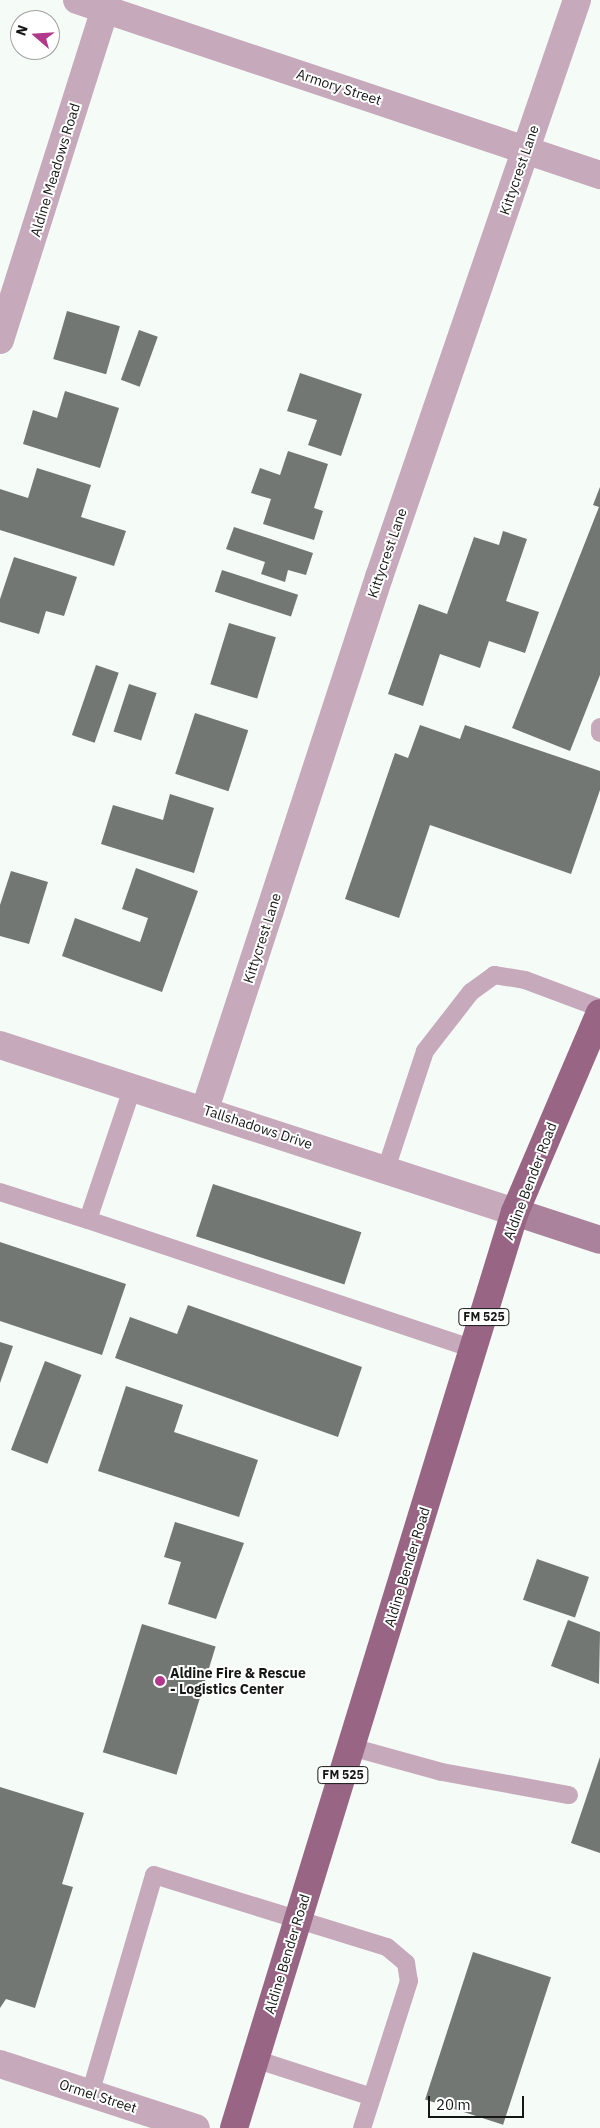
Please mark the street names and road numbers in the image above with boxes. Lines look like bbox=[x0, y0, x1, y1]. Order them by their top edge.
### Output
street label: Armory Street bbox=[294, 65, 384, 109]
street label: Aldine Meadows Road bbox=[27, 101, 83, 239]
street label: Kittycrest Lane bbox=[496, 123, 542, 217]
street label: Kittycrest Lane bbox=[364, 506, 410, 600]
street label: Kittycrest Lane bbox=[240, 891, 284, 985]
street label: Tallshadows Drive bbox=[201, 1101, 315, 1153]
street label: Aldine Bender Road bbox=[500, 1120, 560, 1242]
road number: FM 525 bbox=[458, 1308, 510, 1326]
street label: Aldine Bender Road bbox=[381, 1505, 433, 1629]
road number: FM 525 bbox=[317, 1766, 369, 1784]
street label: Aldine Bender Road bbox=[261, 1892, 313, 2016]
street label: Ormel Street bbox=[57, 2076, 139, 2116]

